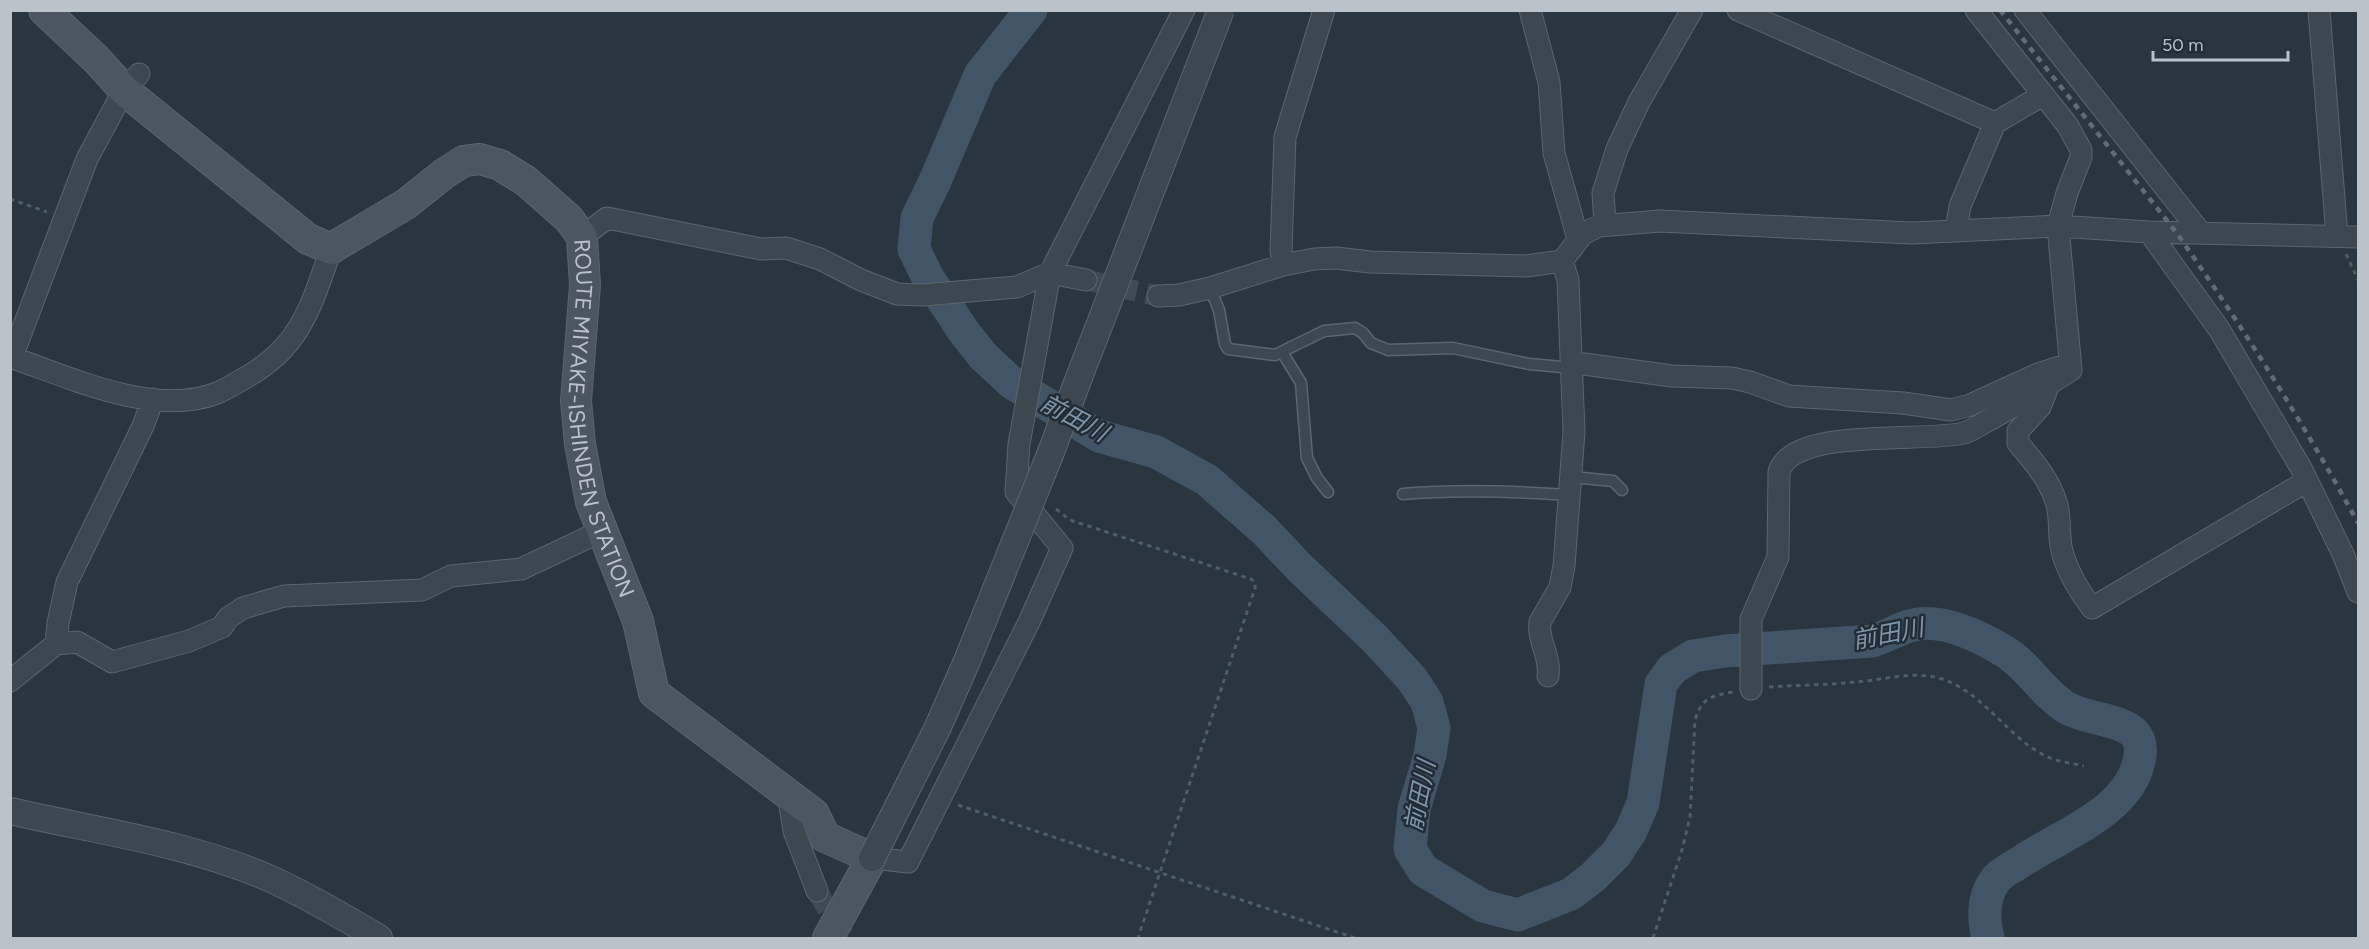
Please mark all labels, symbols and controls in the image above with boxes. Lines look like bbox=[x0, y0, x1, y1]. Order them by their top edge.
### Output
scale bar bbox=[2153, 24, 2288, 62]
text: 50 m bbox=[2162, 34, 2204, 56]
street label: ROUTE MIYAKE-ISHINDEN STATION bbox=[562, 238, 640, 601]
water label: 前田川 bbox=[1036, 388, 1115, 449]
water label: 前田川 bbox=[1850, 612, 1929, 655]
water label: 前田川 bbox=[1398, 755, 1441, 834]

